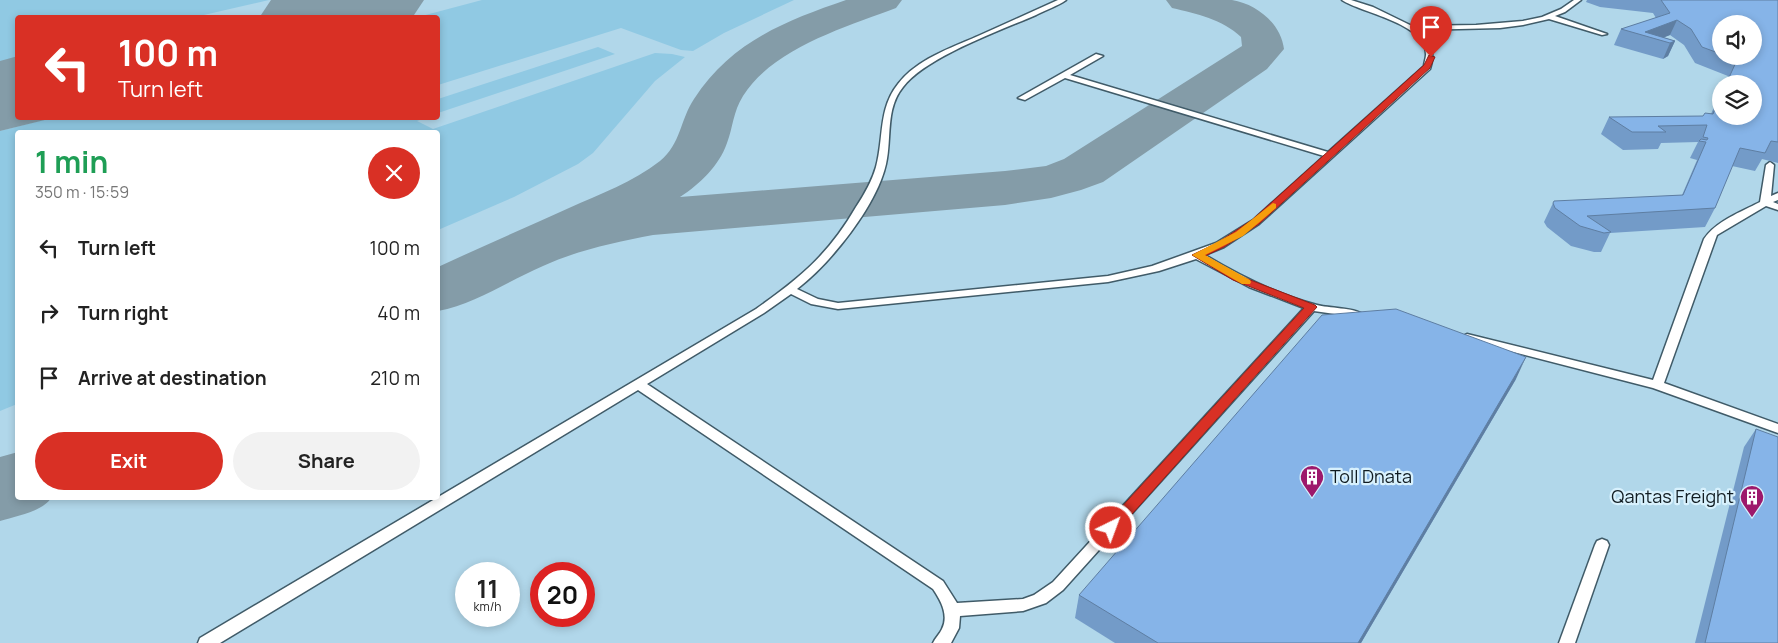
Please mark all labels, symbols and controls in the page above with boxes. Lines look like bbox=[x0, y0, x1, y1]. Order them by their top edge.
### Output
pin bbox=[1410, 6, 1452, 57]
icon: arrive bbox=[1417, 13, 1445, 41]
map controls bbox=[1712, 15, 1762, 125]
button: sound bbox=[1712, 15, 1762, 65]
text: 100 m bbox=[118, 29, 218, 77]
icon: left bbox=[35, 35, 100, 100]
text: Turn left bbox=[118, 74, 203, 104]
button: layers bbox=[1712, 75, 1762, 125]
text: 1 min bbox=[35, 141, 108, 182]
button: close bbox=[368, 147, 420, 199]
text: 350 m · 15:59 bbox=[35, 181, 129, 203]
icon: left bbox=[35, 234, 63, 262]
text: Turn left bbox=[78, 235, 156, 261]
text: 100 m bbox=[369, 235, 420, 261]
icon: right bbox=[35, 299, 63, 327]
text: Turn right bbox=[78, 300, 168, 326]
text: 40 m bbox=[377, 300, 420, 326]
icon: arrive bbox=[35, 364, 63, 392]
text: Arrive at destination bbox=[78, 365, 267, 391]
text: 210 m bbox=[370, 365, 420, 391]
button: Exit bbox=[35, 432, 223, 490]
button: Share bbox=[233, 432, 420, 490]
building icon: Toll Dnata bbox=[1299, 464, 1325, 498]
place label: Toll Dnata bbox=[1330, 464, 1412, 488]
place label: Qantas Freight bbox=[1611, 484, 1734, 508]
building icon: Qantas Freight bbox=[1739, 484, 1765, 518]
position arrow bbox=[1084, 501, 1136, 553]
speed limit sign: 20 bbox=[530, 562, 595, 627]
text: 11 bbox=[477, 571, 498, 606]
text: km/h bbox=[474, 598, 501, 615]

